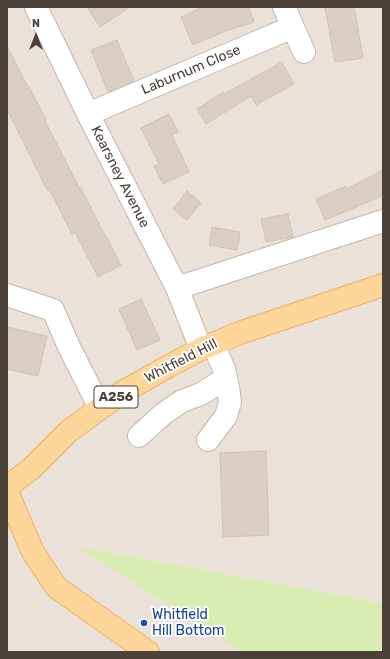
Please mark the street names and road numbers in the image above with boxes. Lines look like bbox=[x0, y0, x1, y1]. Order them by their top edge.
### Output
street label: Laburnum Close bbox=[139, 42, 243, 98]
street label: Kearsney Avenue bbox=[87, 123, 153, 231]
street label: Whitfield Hill bbox=[142, 335, 220, 387]
road number: A256 bbox=[94, 386, 138, 408]

